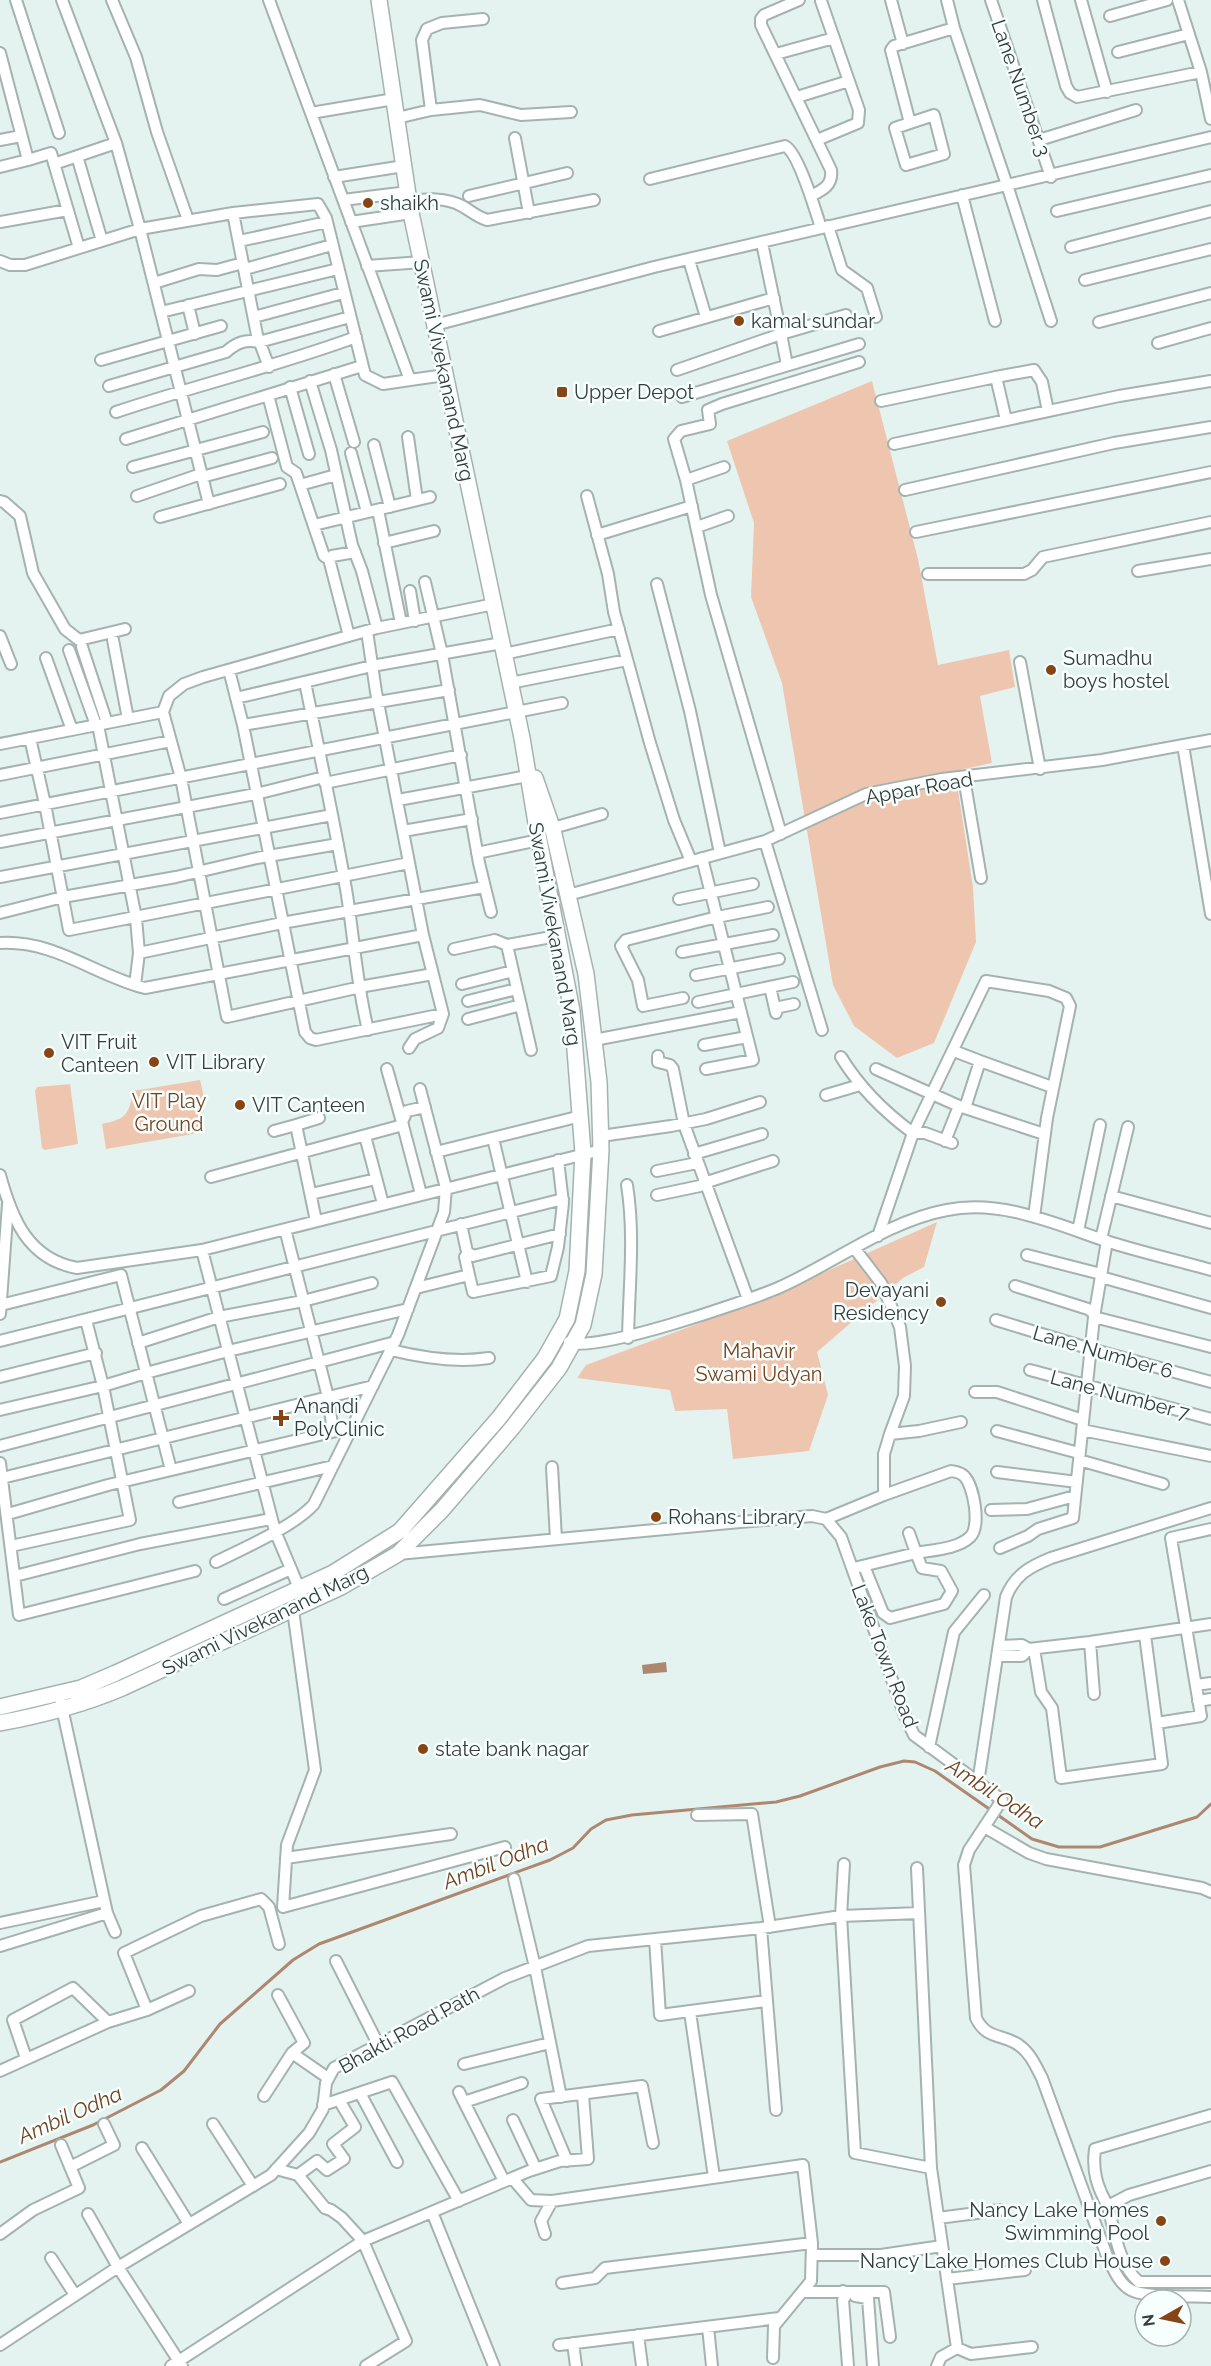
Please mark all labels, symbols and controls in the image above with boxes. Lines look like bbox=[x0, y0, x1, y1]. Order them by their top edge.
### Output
street label: Lane Number 3 bbox=[986, 16, 1056, 160]
place label: shaikh bbox=[380, 191, 439, 215]
marker: shaikh bbox=[361, 196, 375, 210]
street label: Swami Vivekanand Marg bbox=[409, 257, 479, 483]
place label: kamal sundar bbox=[751, 309, 875, 333]
marker: kamal sundar bbox=[732, 314, 746, 328]
place label: Upper Depot bbox=[574, 380, 694, 404]
marker: Upper Depot bbox=[555, 385, 569, 399]
place label: Sumadhu boys hostel bbox=[1063, 646, 1170, 693]
marker: Sumadhu boys hostel bbox=[1044, 663, 1058, 677]
street label: Appar Road bbox=[863, 767, 975, 809]
street label: Swami Vivekanand Marg bbox=[524, 820, 586, 1048]
place label: VIT Fruit Canteen bbox=[61, 1030, 139, 1077]
marker: VIT Fruit Canteen bbox=[42, 1046, 56, 1060]
place label: VIT Library bbox=[166, 1050, 266, 1074]
marker: VIT Library bbox=[147, 1055, 161, 1069]
park label: VIT Play Ground bbox=[132, 1089, 206, 1136]
place label: VIT Canteen bbox=[252, 1093, 365, 1117]
marker: VIT Canteen bbox=[233, 1098, 247, 1112]
place label: Devayani Residency bbox=[833, 1278, 929, 1325]
marker: Devayani Residency bbox=[934, 1295, 948, 1309]
street label: Lane Number 6 bbox=[1030, 1321, 1176, 1383]
park label: Mahavir Swami Udyan bbox=[695, 1339, 823, 1386]
street label: Lane Number 7 bbox=[1048, 1365, 1193, 1425]
place label: Anandi PolyClinic bbox=[294, 1394, 385, 1441]
marker: Anandi PolyClinic bbox=[272, 1409, 290, 1427]
place label: Rohans Library bbox=[668, 1505, 806, 1529]
marker: Rohans Library bbox=[649, 1510, 663, 1524]
street label: Swami Vivekanand Marg bbox=[158, 1560, 372, 1680]
street label: Lake Town Road bbox=[847, 1581, 923, 1731]
place label: state bank nagar bbox=[435, 1737, 589, 1761]
marker: state bank nagar bbox=[416, 1742, 430, 1756]
water label: Ambil Odha bbox=[941, 1752, 1049, 1834]
water label: Ambil Odha bbox=[438, 1831, 552, 1894]
street label: Bhakti Road Path bbox=[334, 1981, 484, 2079]
water label: Ambil Odha bbox=[13, 2080, 126, 2149]
place label: Nancy Lake Homes Swimming Pool bbox=[969, 2198, 1150, 2245]
marker: Nancy Lake Homes Swimming Pool bbox=[1154, 2214, 1168, 2228]
place label: Nancy Lake Homes Club House bbox=[860, 2249, 1153, 2273]
marker: Nancy Lake Homes Club House bbox=[1158, 2254, 1172, 2268]
north arrow bbox=[1133, 2288, 1193, 2348]
text: N bbox=[1138, 2313, 1159, 2328]

